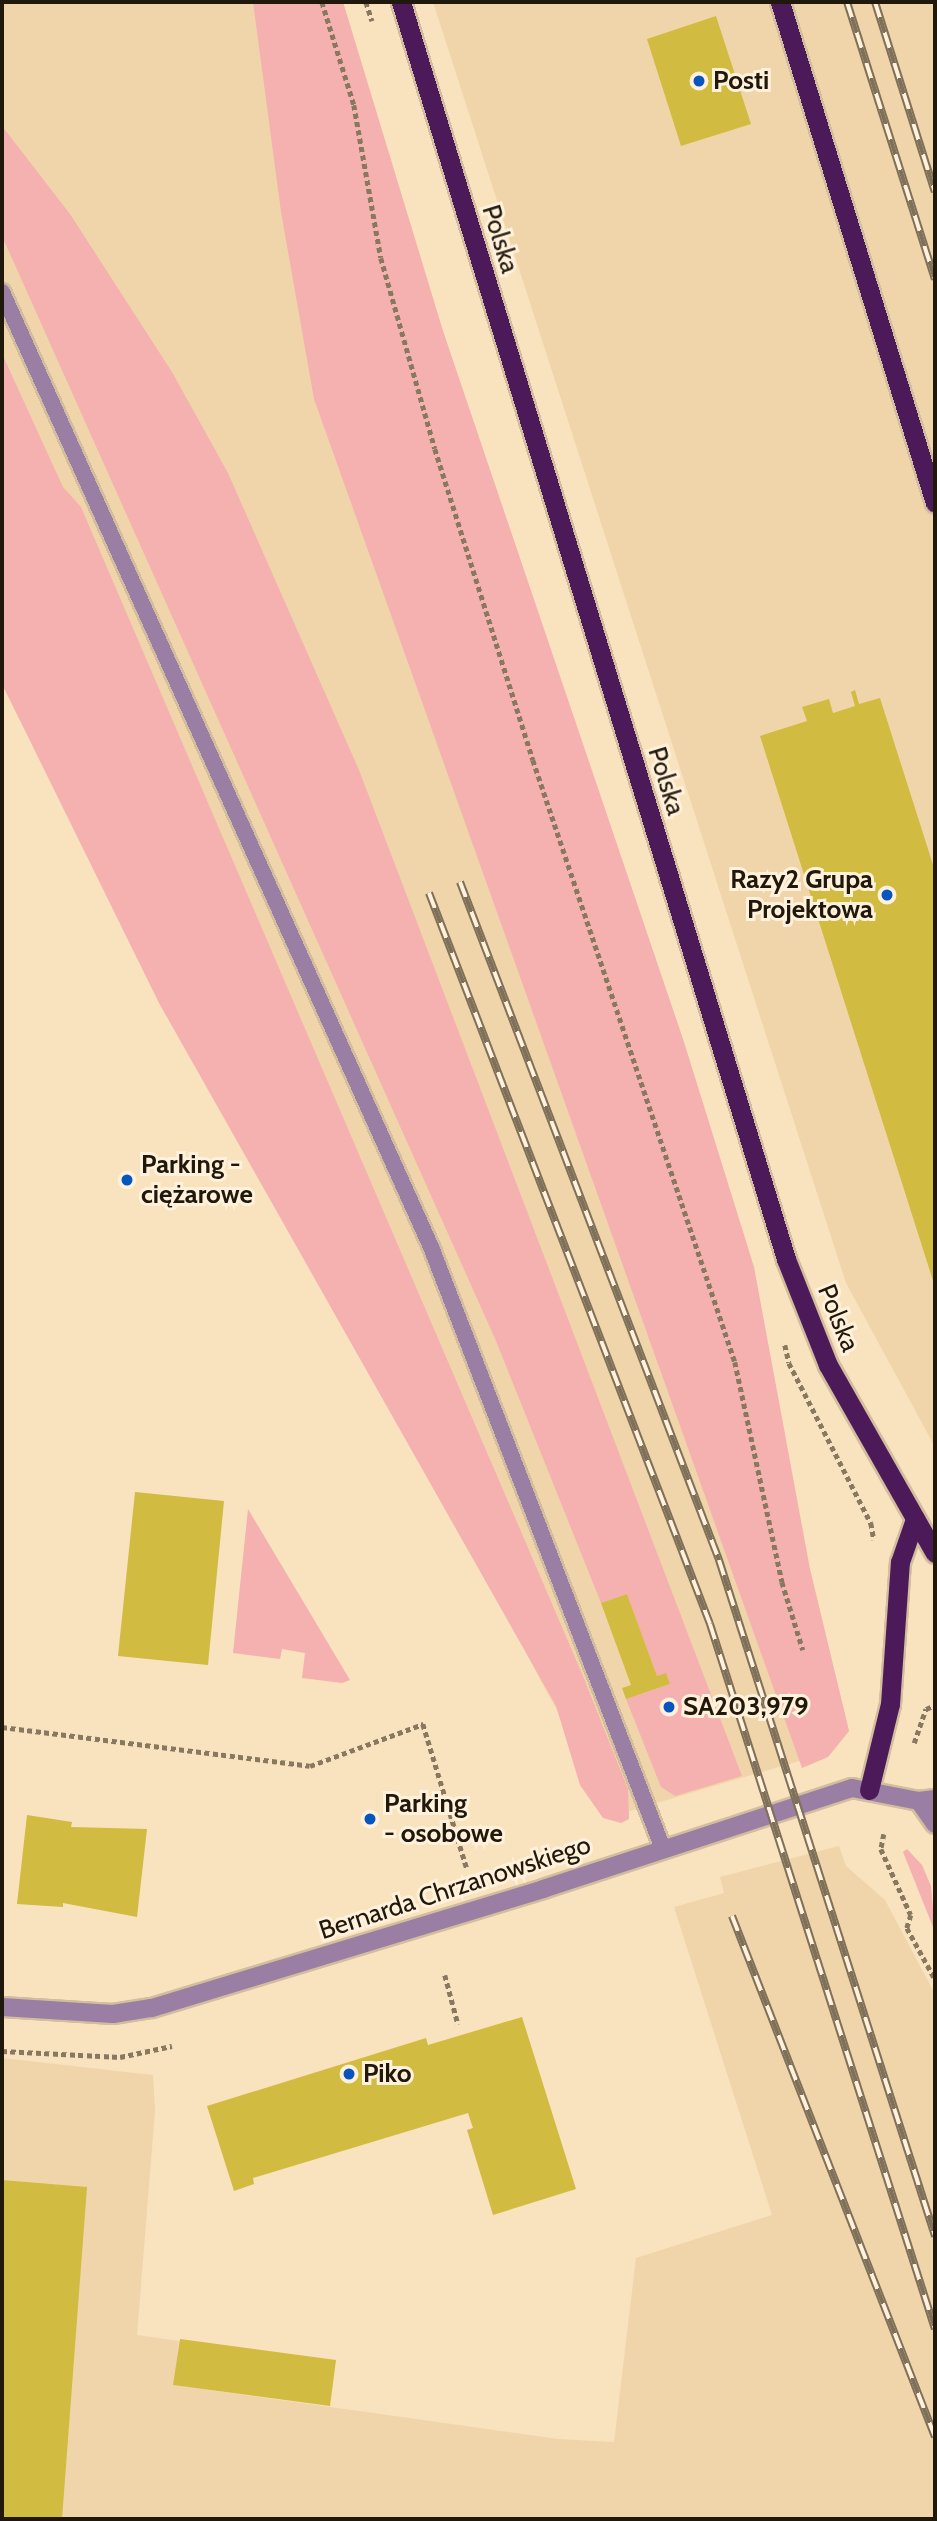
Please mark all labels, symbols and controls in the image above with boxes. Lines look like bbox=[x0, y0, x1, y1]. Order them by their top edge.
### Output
place label: Posti bbox=[713, 65, 769, 97]
marker: Posti bbox=[691, 73, 707, 89]
street label: Polska bbox=[475, 201, 525, 277]
street label: Polska bbox=[641, 743, 691, 819]
place label: Razy2 Grupa Projektowa bbox=[730, 864, 873, 926]
marker: Razy2 Grupa Projektowa bbox=[879, 887, 895, 903]
place label: Parking - ciężarowe bbox=[141, 1149, 253, 1210]
marker: Parking - ciężarowe bbox=[119, 1172, 135, 1188]
street label: Polska bbox=[810, 1280, 866, 1356]
place label: SA203,979 bbox=[683, 1691, 809, 1723]
marker: SA203,979 bbox=[661, 1699, 677, 1715]
place label: Parking - osobowe bbox=[384, 1788, 503, 1850]
marker: Parking - osobowe bbox=[362, 1811, 378, 1827]
street label: Bernarda Chrzanowskiego bbox=[315, 1829, 595, 1947]
place label: Piko bbox=[363, 2058, 411, 2090]
marker: Piko bbox=[341, 2066, 357, 2082]

